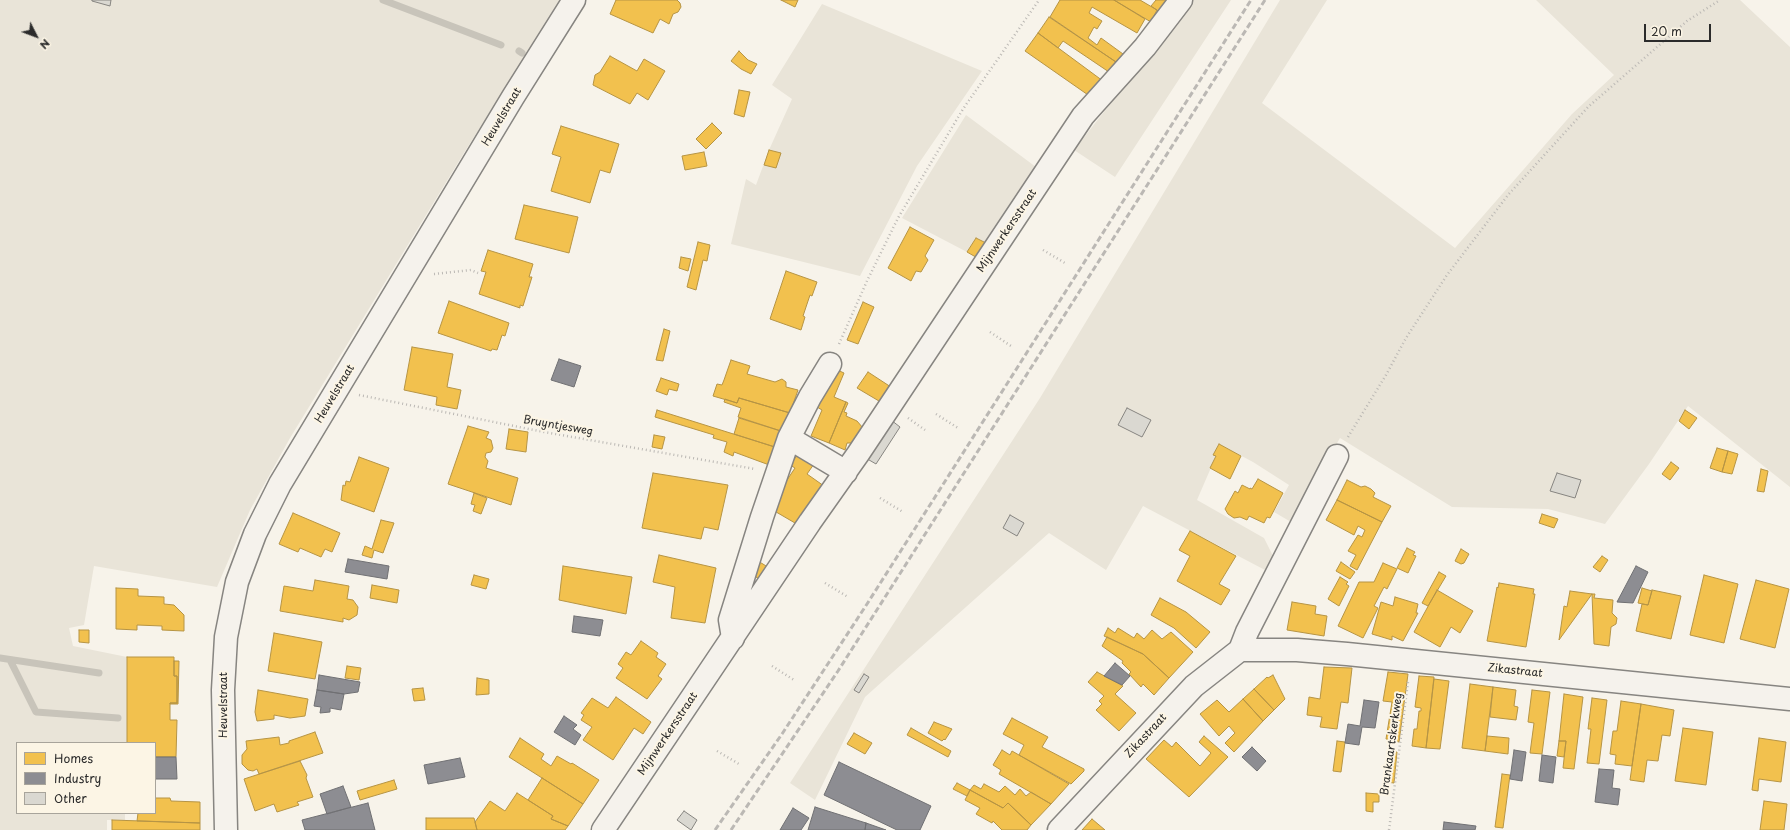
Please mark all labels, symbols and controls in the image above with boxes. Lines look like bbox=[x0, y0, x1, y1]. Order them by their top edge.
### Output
north arrow bbox=[16, 16, 56, 56]
scale bar bbox=[1646, 16, 1713, 42]
text: 20 m bbox=[1651, 22, 1682, 40]
text: N bbox=[36, 35, 55, 53]
street label: Heuvelstraat bbox=[479, 85, 525, 149]
street label: Mijnwerkersstraat bbox=[974, 187, 1040, 275]
street label: Heuvelstraat bbox=[312, 362, 358, 426]
street label: Bruyntjesweg bbox=[522, 413, 594, 439]
street label: Zikastraat bbox=[1487, 662, 1543, 680]
street label: Heuvelstraat bbox=[217, 672, 231, 738]
street label: Mijnwerkersstraat bbox=[635, 690, 701, 778]
street label: Brankaartskerkweg bbox=[1378, 692, 1406, 796]
street label: Zikastraat bbox=[1122, 711, 1170, 761]
legend bbox=[16, 742, 156, 814]
text: Homes bbox=[54, 749, 93, 767]
text: Industry bbox=[54, 769, 101, 787]
text: Other bbox=[54, 789, 87, 807]

